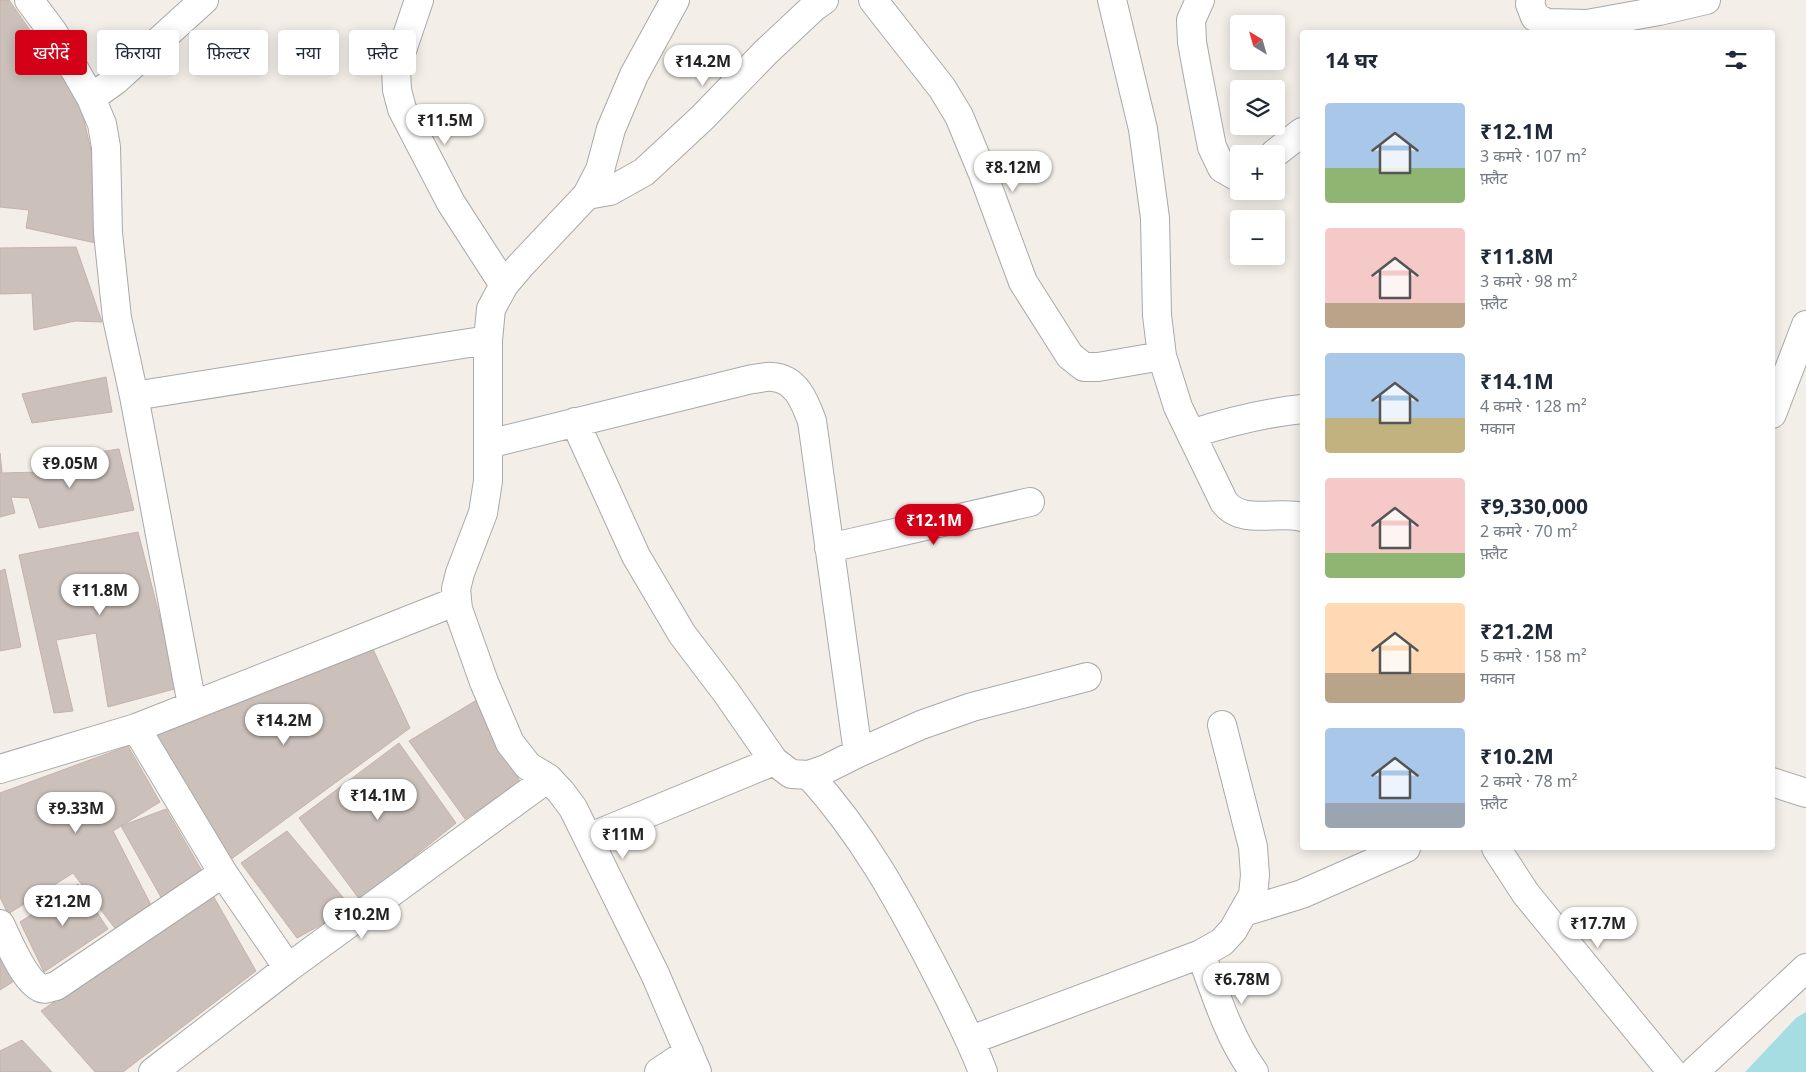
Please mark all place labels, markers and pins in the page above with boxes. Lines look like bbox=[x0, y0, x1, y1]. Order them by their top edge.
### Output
pin: ₹14.2M bbox=[662, 44, 744, 87]
pin: ₹11.5M bbox=[404, 104, 486, 146]
pin: ₹8.12M bbox=[972, 150, 1054, 193]
pin: ₹9.05M bbox=[29, 446, 111, 489]
pin: ₹12.1M bbox=[893, 504, 975, 546]
pin: ₹11.8M bbox=[59, 574, 141, 616]
pin: ₹14.2M bbox=[243, 704, 325, 746]
pin: ₹14.1M bbox=[337, 778, 419, 821]
pin: ₹9.33M bbox=[35, 792, 117, 834]
pin: ₹11M bbox=[593, 818, 653, 860]
pin: ₹21.2M bbox=[22, 884, 104, 927]
pin: ₹10.2M bbox=[321, 898, 403, 940]
pin: ₹17.7M bbox=[1557, 906, 1639, 949]
pin: ₹6.78M bbox=[1201, 962, 1283, 1005]

